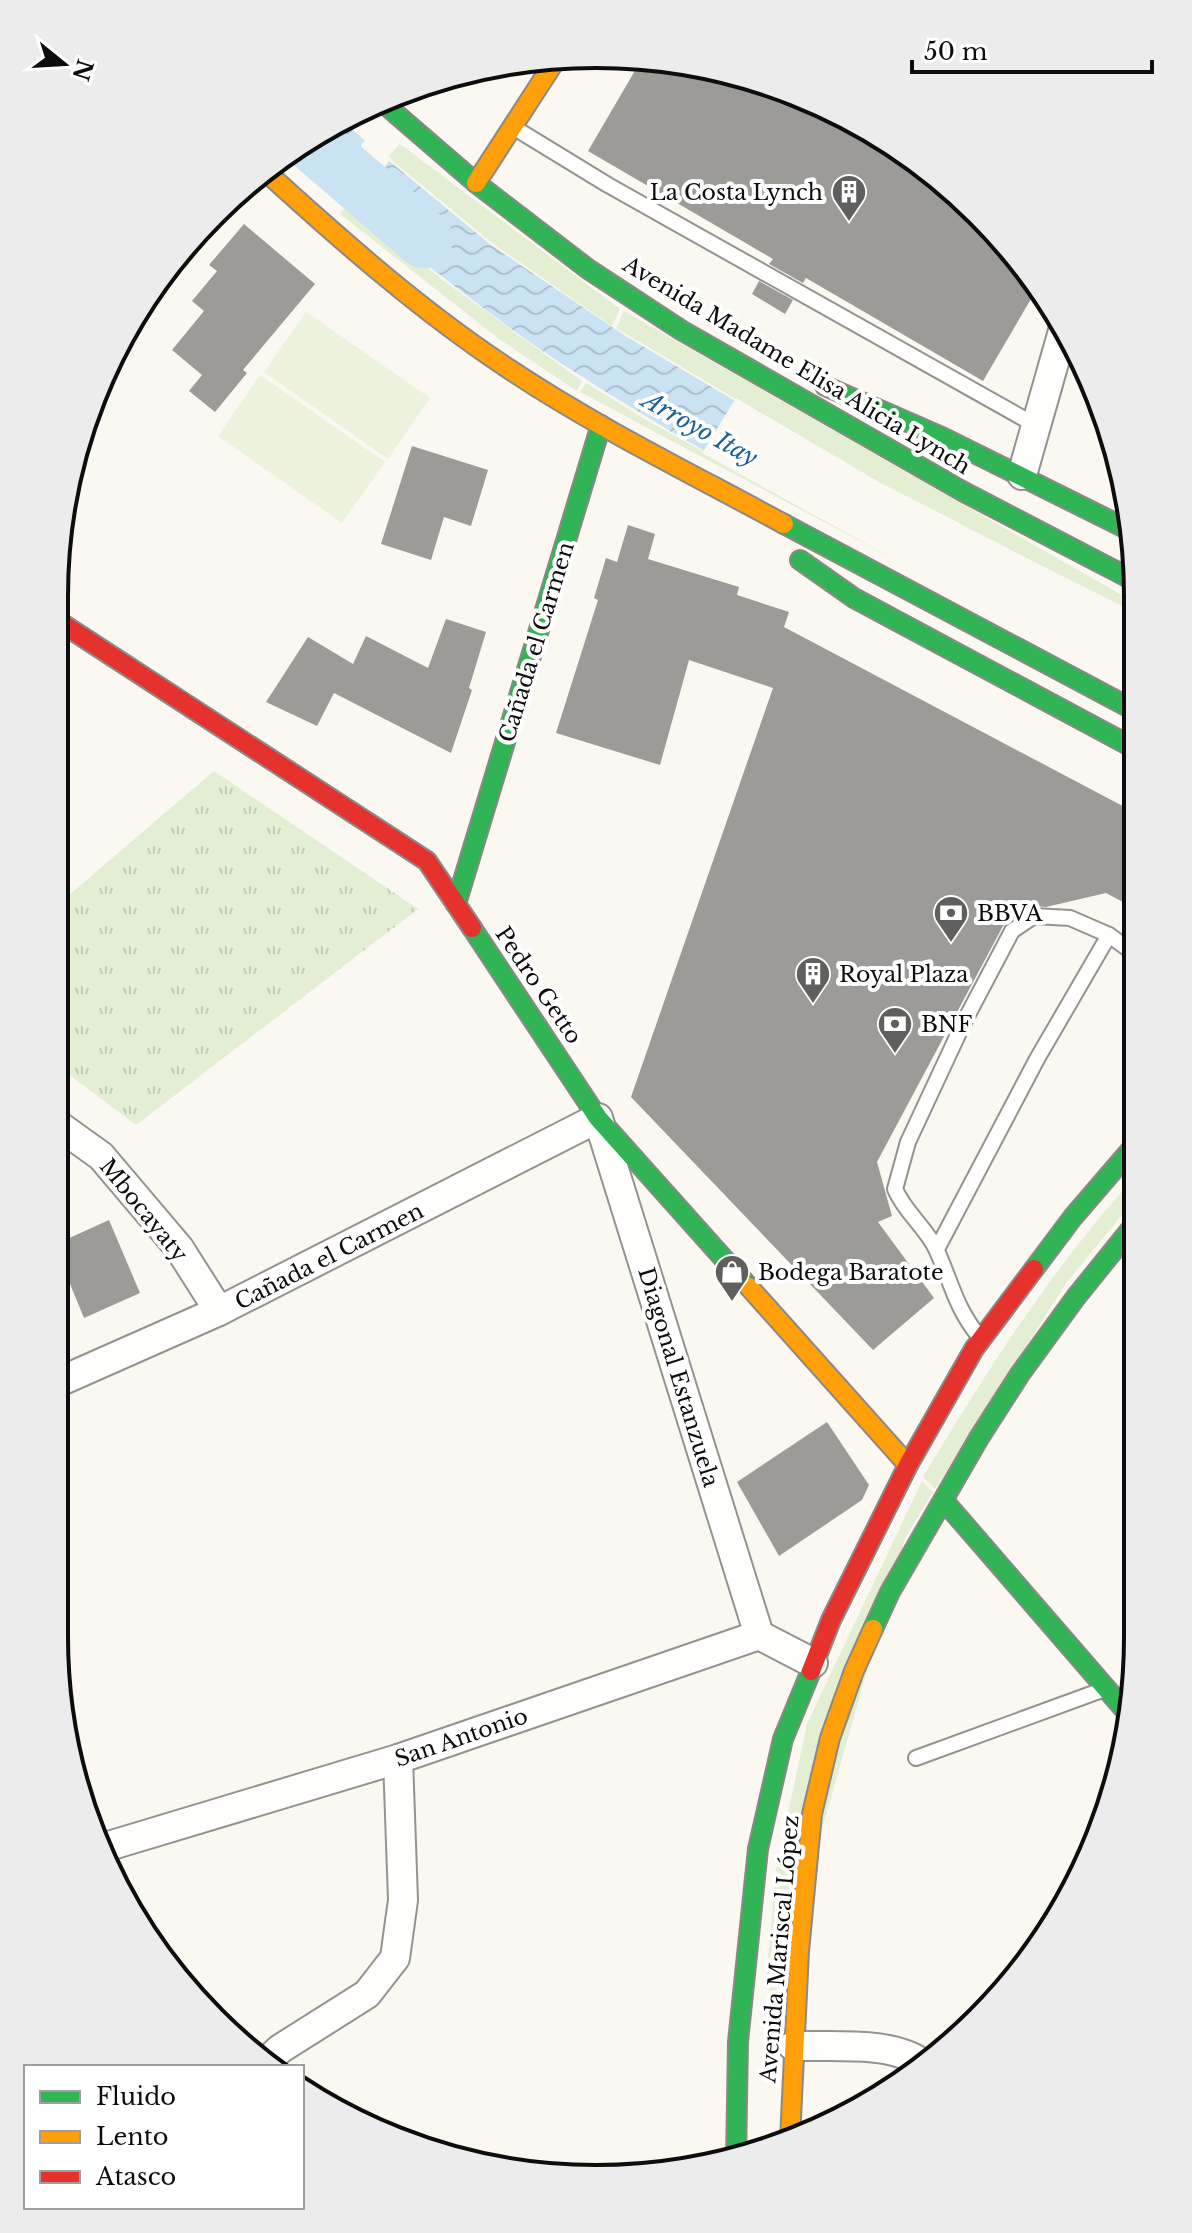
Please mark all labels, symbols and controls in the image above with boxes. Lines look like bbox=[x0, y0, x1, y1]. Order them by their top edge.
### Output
north arrow bbox=[24, 24, 104, 104]
scale bar bbox=[912, 24, 1152, 74]
text: 50 m bbox=[924, 37, 988, 66]
text: N bbox=[66, 56, 99, 84]
building icon: La Costa Lynch bbox=[830, 173, 868, 223]
place label: La Costa Lynch bbox=[650, 179, 823, 206]
street label: Avenida Madame Elisa Alicia Lynch bbox=[617, 250, 975, 480]
water label: Arroyo Itay bbox=[635, 384, 763, 472]
street label: Cañada el Carmen bbox=[493, 539, 580, 746]
bank icon: BBVA bbox=[932, 894, 970, 944]
place label: BBVA bbox=[977, 900, 1044, 927]
street label: Pedro Getto bbox=[489, 922, 588, 1049]
building icon: Royal Plaza bbox=[794, 955, 832, 1005]
place label: Royal Plaza bbox=[839, 961, 969, 988]
bank icon: BNF bbox=[876, 1005, 914, 1055]
place label: BNF bbox=[921, 1011, 973, 1038]
street label: Mbocayaty bbox=[94, 1153, 193, 1267]
street label: Cañada el Carmen bbox=[230, 1197, 428, 1316]
shop icon: Bodega Baratote bbox=[713, 1253, 751, 1303]
place label: Bodega Baratote bbox=[758, 1259, 944, 1286]
street label: Diagonal Estanzuela bbox=[632, 1264, 725, 1491]
street label: San Antonio bbox=[391, 1702, 531, 1773]
street label: Avenida Mariscal López bbox=[754, 1814, 805, 2085]
legend bbox=[24, 2065, 304, 2209]
text: Fluido bbox=[96, 2082, 176, 2111]
text: Lento bbox=[96, 2122, 169, 2151]
text: Atasco bbox=[95, 2162, 176, 2191]

